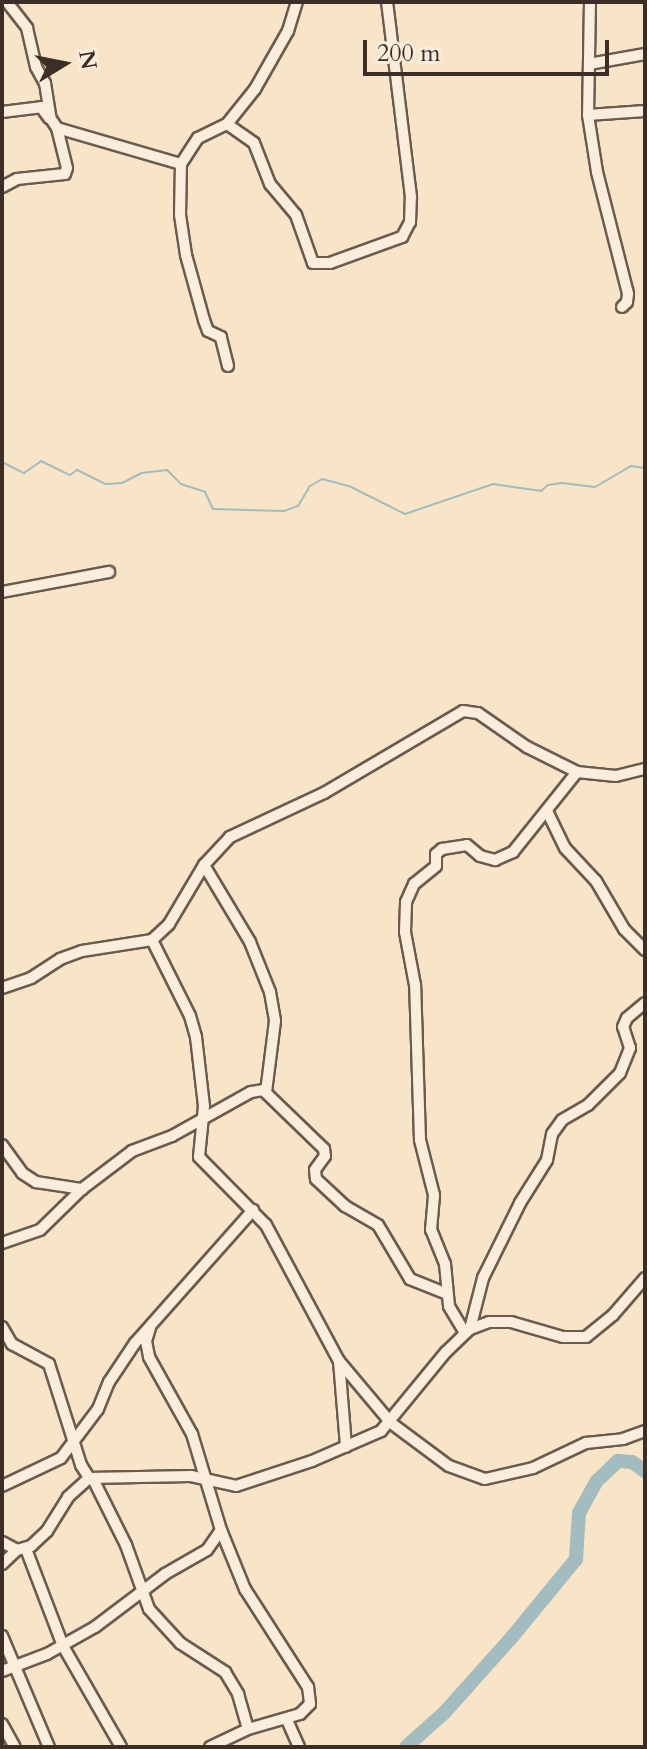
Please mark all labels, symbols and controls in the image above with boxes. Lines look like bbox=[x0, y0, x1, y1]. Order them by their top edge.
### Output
north arrow bbox=[24, 24, 104, 104]
scale bar bbox=[367, 24, 613, 74]
text: 200 m bbox=[377, 37, 441, 70]
text: N bbox=[71, 48, 104, 72]

